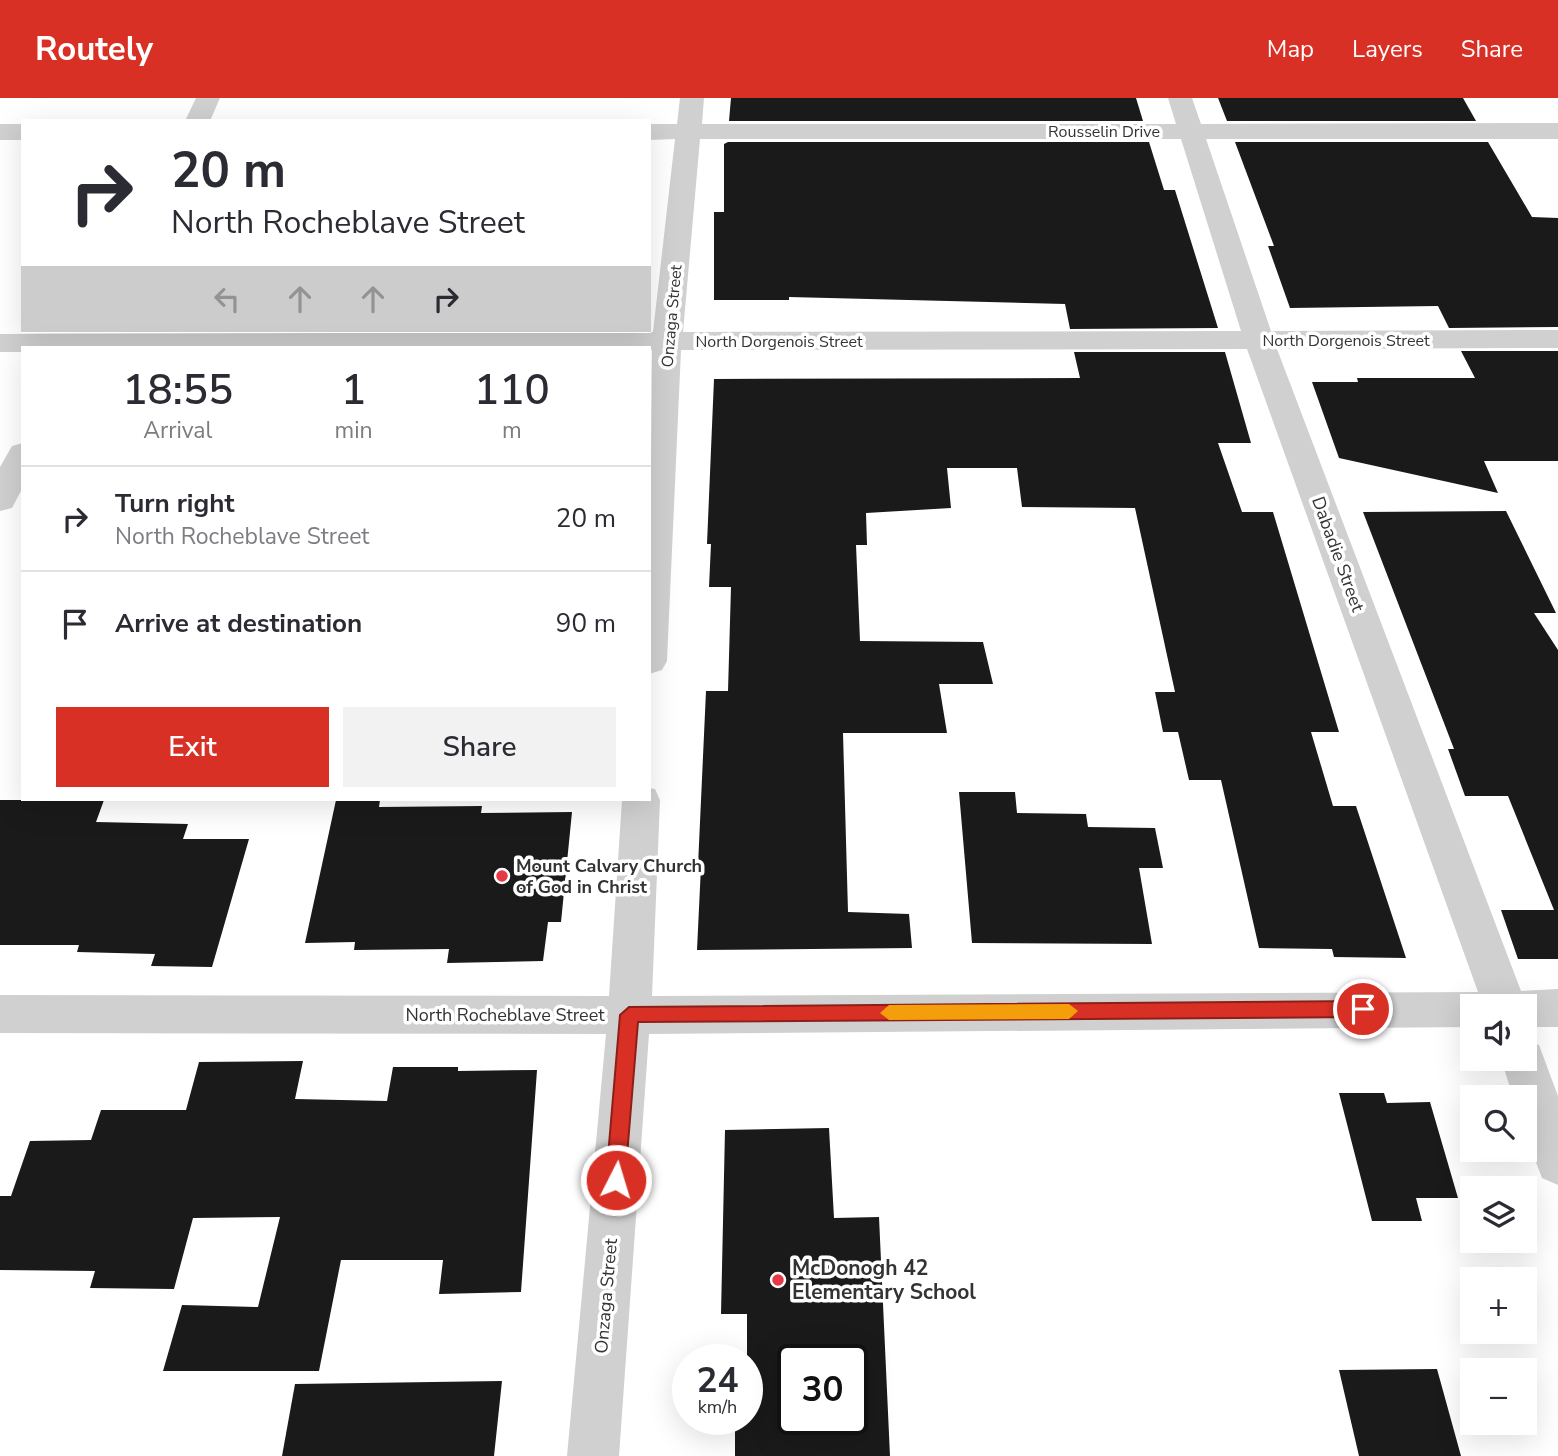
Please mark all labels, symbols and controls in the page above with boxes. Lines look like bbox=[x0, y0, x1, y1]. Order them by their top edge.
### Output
text: Routely bbox=[35, 27, 153, 72]
text: Map bbox=[1267, 33, 1314, 65]
text: Layers bbox=[1352, 33, 1423, 65]
text: Share bbox=[1461, 33, 1523, 65]
street label: Rousselin Drive bbox=[1048, 121, 1160, 143]
text: 20 m bbox=[171, 137, 286, 204]
icon: right bbox=[56, 147, 147, 238]
text: North Rocheblave Street bbox=[171, 201, 525, 244]
street label: Onzaga Street bbox=[657, 264, 687, 368]
icon: left bbox=[208, 280, 246, 318]
icon: ahead bbox=[281, 280, 319, 318]
icon: ahead bbox=[354, 280, 392, 318]
icon: right bbox=[427, 280, 465, 318]
street label: North Dorgenois Street bbox=[1262, 330, 1430, 352]
street label: North Dorgenois Street bbox=[695, 331, 863, 353]
text: 18:55 bbox=[122, 362, 233, 419]
text: 1 bbox=[341, 362, 366, 419]
text: 110 bbox=[474, 362, 550, 419]
text: Arrival bbox=[143, 415, 212, 446]
text: min bbox=[335, 415, 373, 446]
text: m bbox=[502, 415, 522, 446]
text: Turn right bbox=[115, 486, 234, 521]
street label: Dabadie Street bbox=[1306, 493, 1370, 616]
icon: right bbox=[56, 500, 94, 538]
text: 20 m bbox=[556, 501, 616, 536]
text: North Rocheblave Street bbox=[115, 521, 369, 552]
icon: arrive bbox=[56, 605, 94, 643]
text: Arrive at destination bbox=[115, 606, 362, 641]
text: 90 m bbox=[556, 606, 616, 641]
button: Exit bbox=[56, 707, 329, 787]
button: Share bbox=[343, 707, 616, 787]
place label: Mount Calvary Church of God in Christ bbox=[516, 854, 702, 899]
marker: Mount Calvary Church of God in Christ bbox=[494, 868, 510, 884]
pin bbox=[1333, 979, 1393, 1039]
icon: arrive bbox=[1344, 990, 1382, 1028]
map controls bbox=[1460, 994, 1537, 1435]
button: sound bbox=[1460, 994, 1537, 1071]
street label: North Rocheblave Street bbox=[405, 1003, 605, 1027]
button: search bbox=[1460, 1085, 1537, 1162]
position arrow bbox=[579, 1143, 653, 1217]
button: layers bbox=[1460, 1176, 1537, 1253]
street label: Onzaga Street bbox=[589, 1237, 623, 1355]
place label: McDonogh 42 Elementary School bbox=[792, 1254, 976, 1306]
button: + bbox=[1460, 1267, 1537, 1344]
marker: McDonogh 42 Elementary School bbox=[770, 1272, 786, 1288]
speed limit sign: 30 bbox=[777, 1344, 868, 1435]
text: 24 bbox=[696, 1357, 739, 1404]
button: − bbox=[1460, 1358, 1537, 1435]
text: km/h bbox=[698, 1395, 737, 1419]

